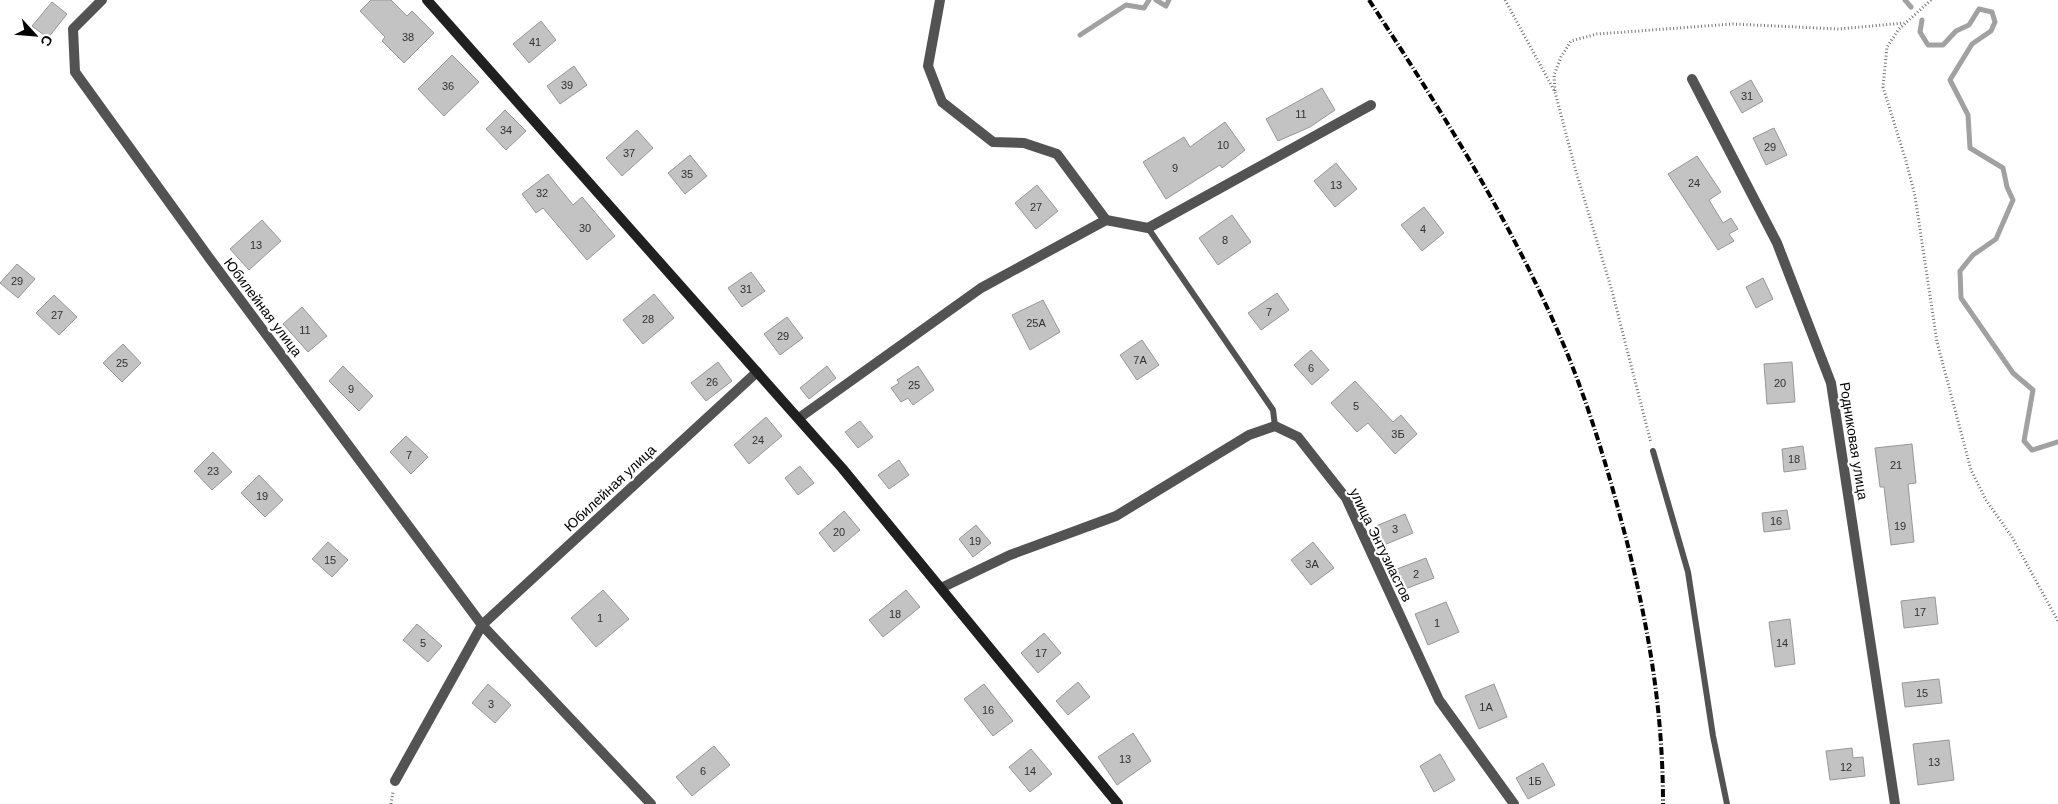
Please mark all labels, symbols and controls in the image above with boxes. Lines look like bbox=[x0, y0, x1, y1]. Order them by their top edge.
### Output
north arrow bbox=[10, 10, 60, 60]
house number: 38 bbox=[402, 31, 414, 43]
text: С bbox=[37, 33, 56, 49]
house number: 41 bbox=[529, 36, 541, 48]
house number: 39 bbox=[561, 79, 573, 91]
house number: 36 bbox=[442, 80, 454, 92]
house number: 31 bbox=[1741, 90, 1753, 102]
house number: 11 bbox=[1295, 108, 1307, 120]
house number: 34 bbox=[500, 124, 512, 136]
house number: 10 bbox=[1217, 139, 1229, 151]
house number: 29 bbox=[1764, 141, 1776, 153]
house number: 37 bbox=[623, 147, 635, 159]
house number: 9 bbox=[1172, 162, 1178, 174]
house number: 35 bbox=[681, 168, 693, 180]
house number: 24 bbox=[1688, 177, 1700, 189]
house number: 13 bbox=[1330, 179, 1342, 191]
house number: 32 bbox=[536, 187, 548, 199]
house number: 27 bbox=[1030, 201, 1042, 213]
house number: 30 bbox=[579, 222, 591, 234]
house number: 4 bbox=[1420, 223, 1426, 235]
house number: 8 bbox=[1222, 234, 1228, 246]
house number: 13 bbox=[250, 239, 262, 251]
street label: Юбилейная улица bbox=[221, 255, 305, 360]
house number: 29 bbox=[11, 275, 23, 287]
house number: 31 bbox=[740, 283, 752, 295]
house number: 7 bbox=[1266, 306, 1272, 318]
house number: 27 bbox=[51, 309, 63, 321]
house number: 28 bbox=[642, 313, 654, 325]
house number: 25А bbox=[1026, 317, 1046, 329]
house number: 11 bbox=[299, 324, 311, 336]
house number: 29 bbox=[777, 330, 789, 342]
house number: 7А bbox=[1133, 354, 1147, 366]
house number: 25 bbox=[116, 357, 128, 369]
house number: 6 bbox=[1308, 362, 1314, 374]
house number: 26 bbox=[706, 376, 718, 388]
house number: 20 bbox=[1774, 377, 1786, 389]
house number: 25 bbox=[908, 379, 920, 391]
street label: Родниковая улица bbox=[1837, 381, 1871, 501]
house number: 9 bbox=[348, 383, 354, 395]
house number: 5 bbox=[1353, 400, 1359, 412]
house number: 3Б bbox=[1391, 428, 1405, 440]
house number: 24 bbox=[752, 434, 764, 446]
street label: Юбилейная улица bbox=[561, 441, 659, 535]
house number: 7 bbox=[406, 449, 412, 461]
house number: 18 bbox=[1788, 453, 1800, 465]
house number: 21 bbox=[1890, 459, 1902, 471]
house number: 23 bbox=[207, 465, 219, 477]
street label: улица Энтузиастов bbox=[1347, 486, 1415, 604]
house number: 19 bbox=[256, 490, 268, 502]
house number: 16 bbox=[1770, 515, 1782, 527]
house number: 19 bbox=[1894, 520, 1906, 532]
house number: 3 bbox=[1392, 523, 1398, 535]
house number: 20 bbox=[833, 526, 845, 538]
house number: 19 bbox=[969, 535, 981, 547]
house number: 15 bbox=[324, 554, 336, 566]
house number: 3А bbox=[1305, 558, 1319, 570]
house number: 2 bbox=[1413, 568, 1419, 580]
house number: 17 bbox=[1914, 606, 1926, 618]
house number: 18 bbox=[889, 608, 901, 620]
house number: 1 bbox=[597, 612, 603, 624]
house number: 1 bbox=[1434, 617, 1440, 629]
house number: 5 bbox=[420, 637, 426, 649]
house number: 14 bbox=[1776, 637, 1788, 649]
house number: 17 bbox=[1035, 647, 1047, 659]
house number: 15 bbox=[1916, 687, 1928, 699]
house number: 3 bbox=[488, 698, 494, 710]
house number: 1А bbox=[1479, 701, 1493, 713]
house number: 16 bbox=[982, 704, 994, 716]
house number: 13 bbox=[1119, 753, 1131, 765]
house number: 13 bbox=[1928, 756, 1940, 768]
house number: 12 bbox=[1840, 761, 1852, 773]
house number: 6 bbox=[700, 765, 706, 777]
house number: 14 bbox=[1024, 765, 1036, 777]
house number: 1Б bbox=[1528, 775, 1542, 787]

